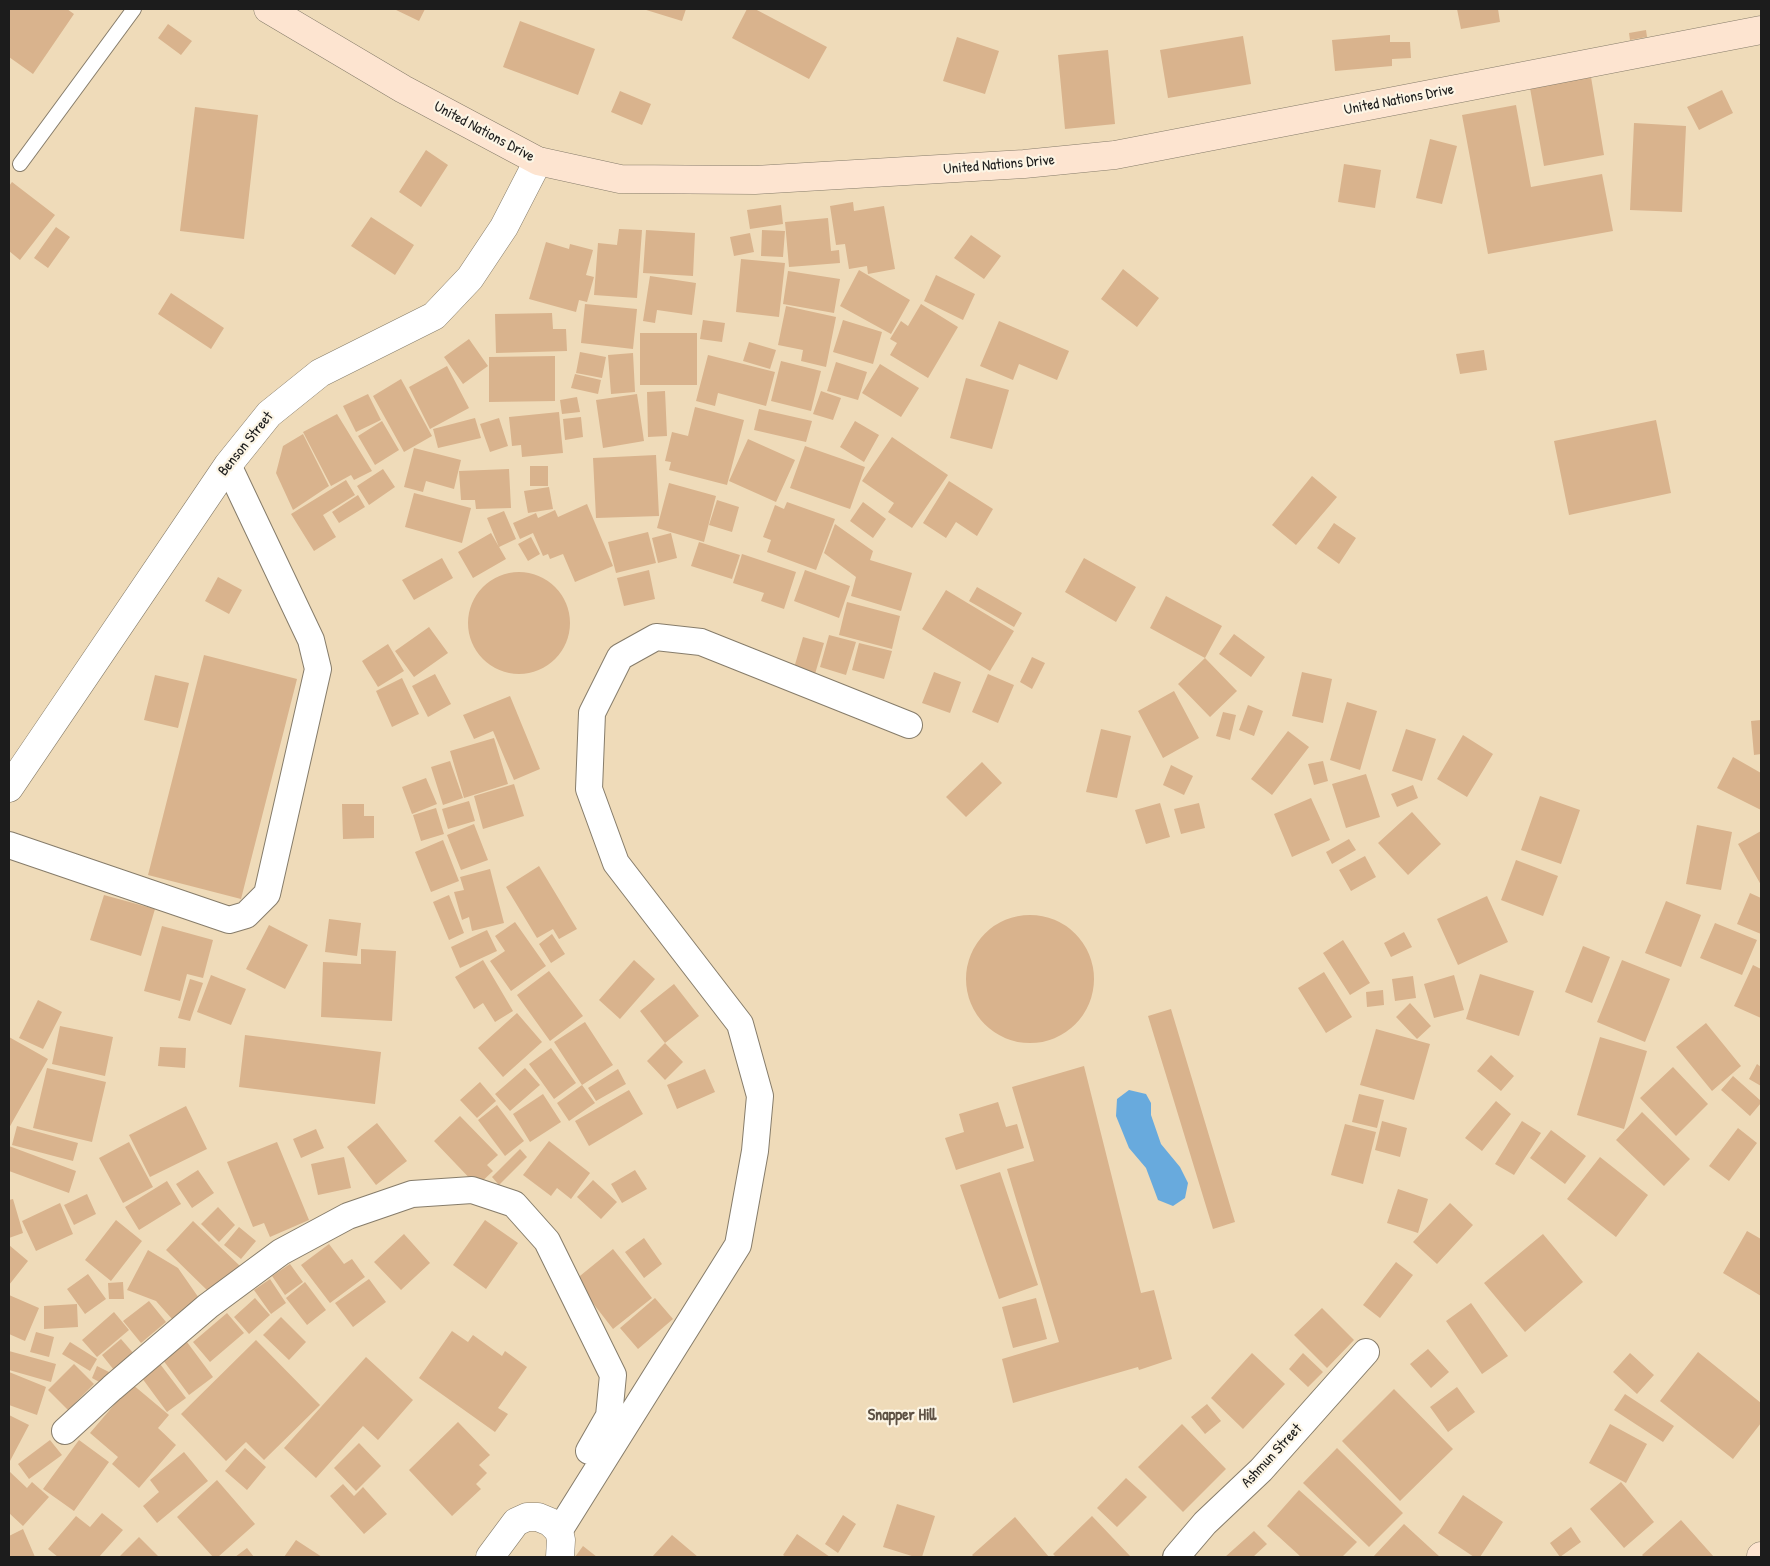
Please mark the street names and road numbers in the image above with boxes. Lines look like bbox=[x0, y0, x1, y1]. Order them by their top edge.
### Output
street label: United Nations Drive bbox=[1343, 81, 1455, 119]
street label: United Nations Drive bbox=[431, 98, 537, 166]
street label: United Nations Drive bbox=[943, 151, 1055, 179]
street label: Benson Street bbox=[215, 408, 277, 480]
street label: Ashmun Street bbox=[1238, 1420, 1306, 1492]

